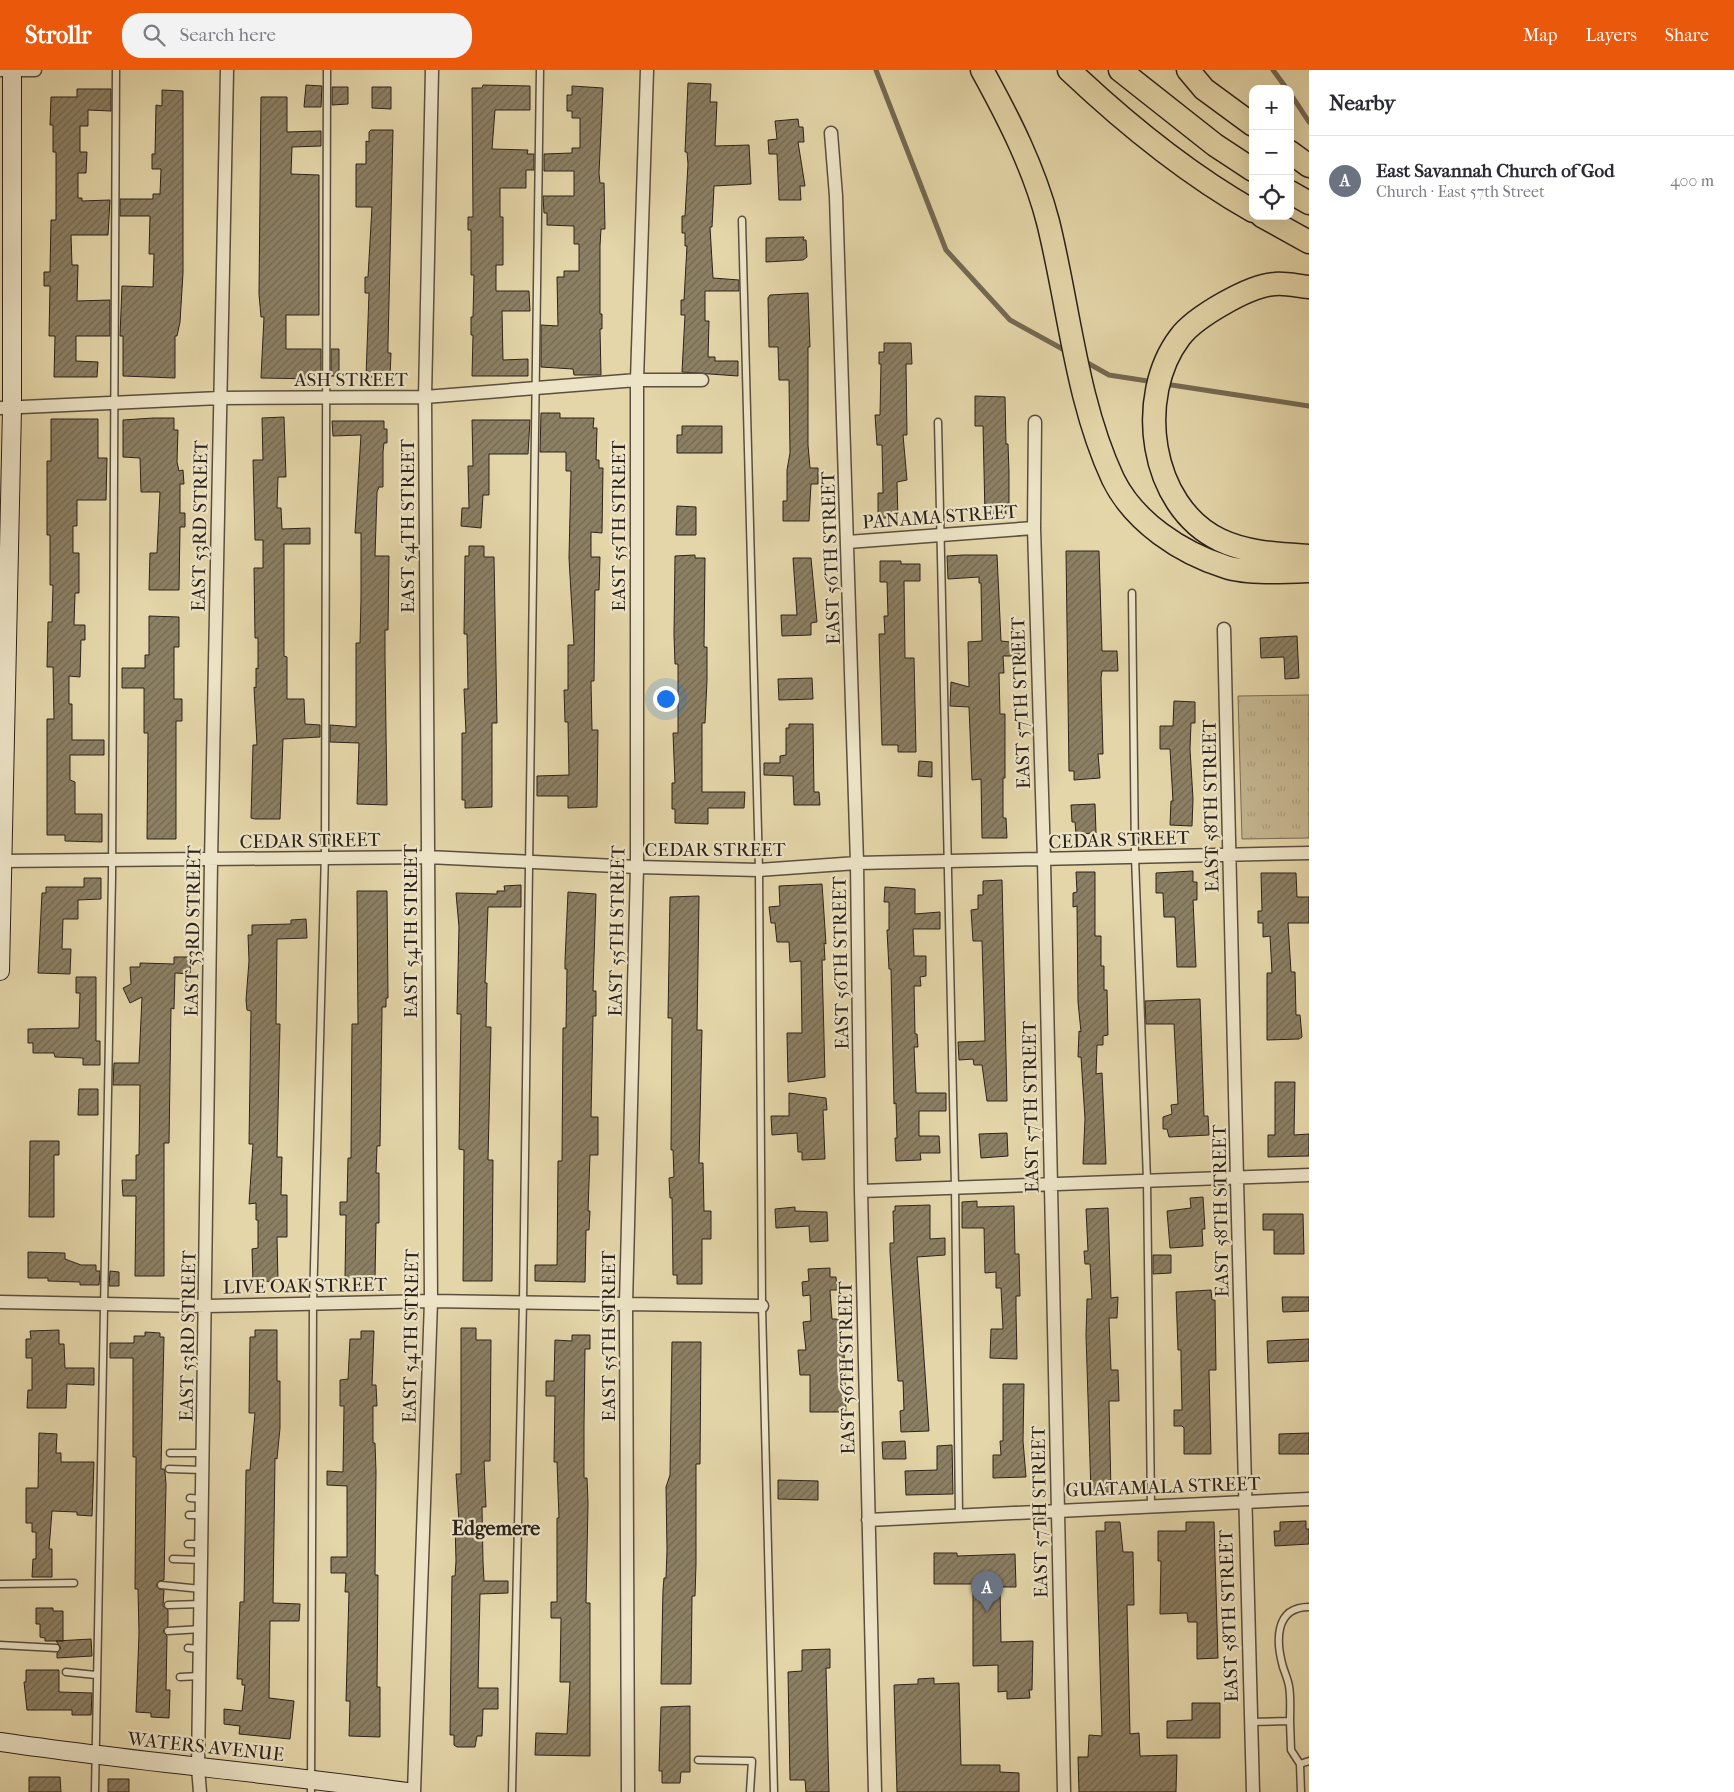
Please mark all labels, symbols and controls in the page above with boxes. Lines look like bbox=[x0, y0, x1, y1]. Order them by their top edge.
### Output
search box bbox=[122, 13, 472, 58]
text: Strollr bbox=[25, 21, 92, 49]
icon: search bbox=[140, 21, 168, 49]
text: Search here bbox=[180, 24, 276, 46]
text: Map bbox=[1523, 25, 1557, 46]
text: Layers bbox=[1585, 25, 1637, 46]
text: Share bbox=[1665, 25, 1709, 46]
map controls bbox=[1249, 85, 1294, 220]
button: + bbox=[1249, 85, 1294, 130]
text: Nearby bbox=[1329, 91, 1395, 115]
button: − bbox=[1249, 130, 1294, 175]
text: East Savannah Church of God bbox=[1376, 160, 1615, 182]
text: A bbox=[1340, 171, 1350, 190]
text: 400 m bbox=[1670, 171, 1714, 190]
button: locate bbox=[1249, 175, 1294, 220]
text: Church · East 57th Street bbox=[1376, 182, 1545, 201]
street label: ASH STREET bbox=[293, 369, 408, 391]
street label: EAST 54TH STREET bbox=[397, 439, 419, 613]
street label: EAST 53RD STREET bbox=[188, 440, 212, 612]
street label: EAST 55TH STREET bbox=[608, 440, 630, 612]
street label: EAST 56TH STREET bbox=[817, 471, 845, 645]
street label: PANAMA STREET bbox=[862, 501, 1019, 533]
street label: EAST 57TH STREET bbox=[1007, 616, 1035, 789]
your location bbox=[653, 686, 679, 712]
street label: EAST 58TH STREET bbox=[1198, 719, 1224, 893]
street label: CEDAR STREET bbox=[1048, 827, 1190, 853]
street label: CEDAR STREET bbox=[239, 829, 381, 853]
street label: CEDAR STREET bbox=[645, 839, 786, 861]
street label: EAST 54TH STREET bbox=[400, 844, 422, 1018]
street label: EAST 53RD STREET bbox=[181, 845, 205, 1017]
street label: EAST 55TH STREET bbox=[605, 845, 629, 1017]
street label: EAST 56TH STREET bbox=[828, 876, 854, 1050]
street label: EAST 57TH STREET bbox=[1018, 1020, 1044, 1193]
street label: EAST 58TH STREET bbox=[1208, 1124, 1234, 1298]
street label: EAST 54TH STREET bbox=[398, 1248, 424, 1423]
street label: EAST 53RD STREET bbox=[176, 1250, 200, 1422]
street label: EAST 55TH STREET bbox=[598, 1250, 620, 1422]
street label: LIVE OAK STREET bbox=[223, 1274, 388, 1298]
street label: EAST 56TH STREET bbox=[834, 1281, 860, 1455]
street label: EAST 57TH STREET bbox=[1027, 1425, 1053, 1598]
street label: GUATAMALA STREET bbox=[1065, 1473, 1261, 1501]
district label: Edgemere bbox=[452, 1517, 540, 1540]
street label: EAST 58TH STREET bbox=[1215, 1529, 1243, 1703]
pin: A bbox=[971, 1571, 1003, 1612]
street label: WATERS AVENUE bbox=[126, 1728, 286, 1766]

